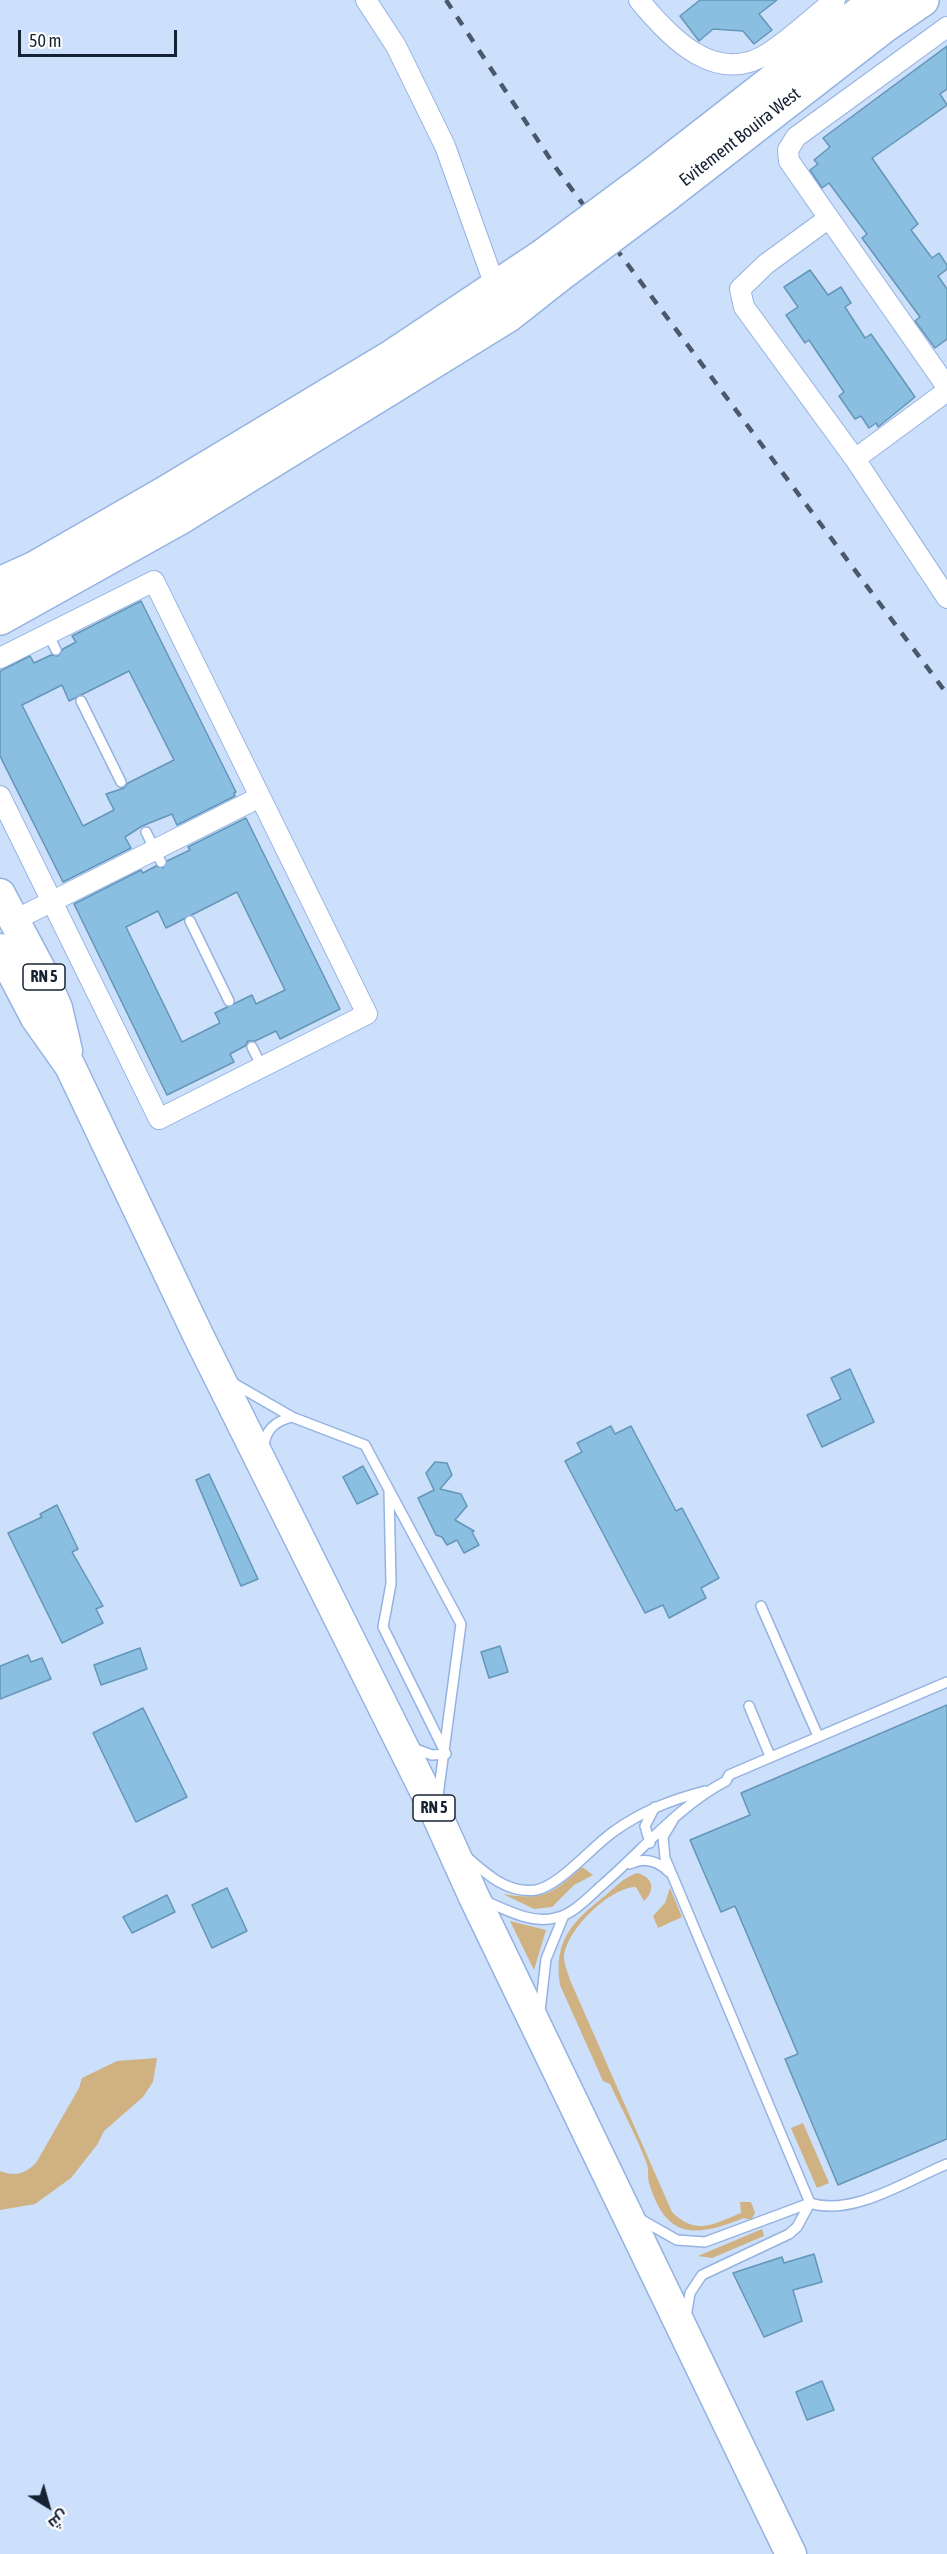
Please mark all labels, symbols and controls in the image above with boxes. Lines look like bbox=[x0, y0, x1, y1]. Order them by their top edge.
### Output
scale bar bbox=[21, 18, 180, 56]
text: 50 m bbox=[29, 30, 61, 51]
street label: Evitement Bouira West bbox=[675, 83, 805, 191]
road number: RN 5 bbox=[23, 964, 65, 990]
road number: RN 5 bbox=[413, 1795, 455, 1821]
north arrow bbox=[18, 2476, 78, 2536]
text: ش bbox=[45, 2507, 72, 2534]

